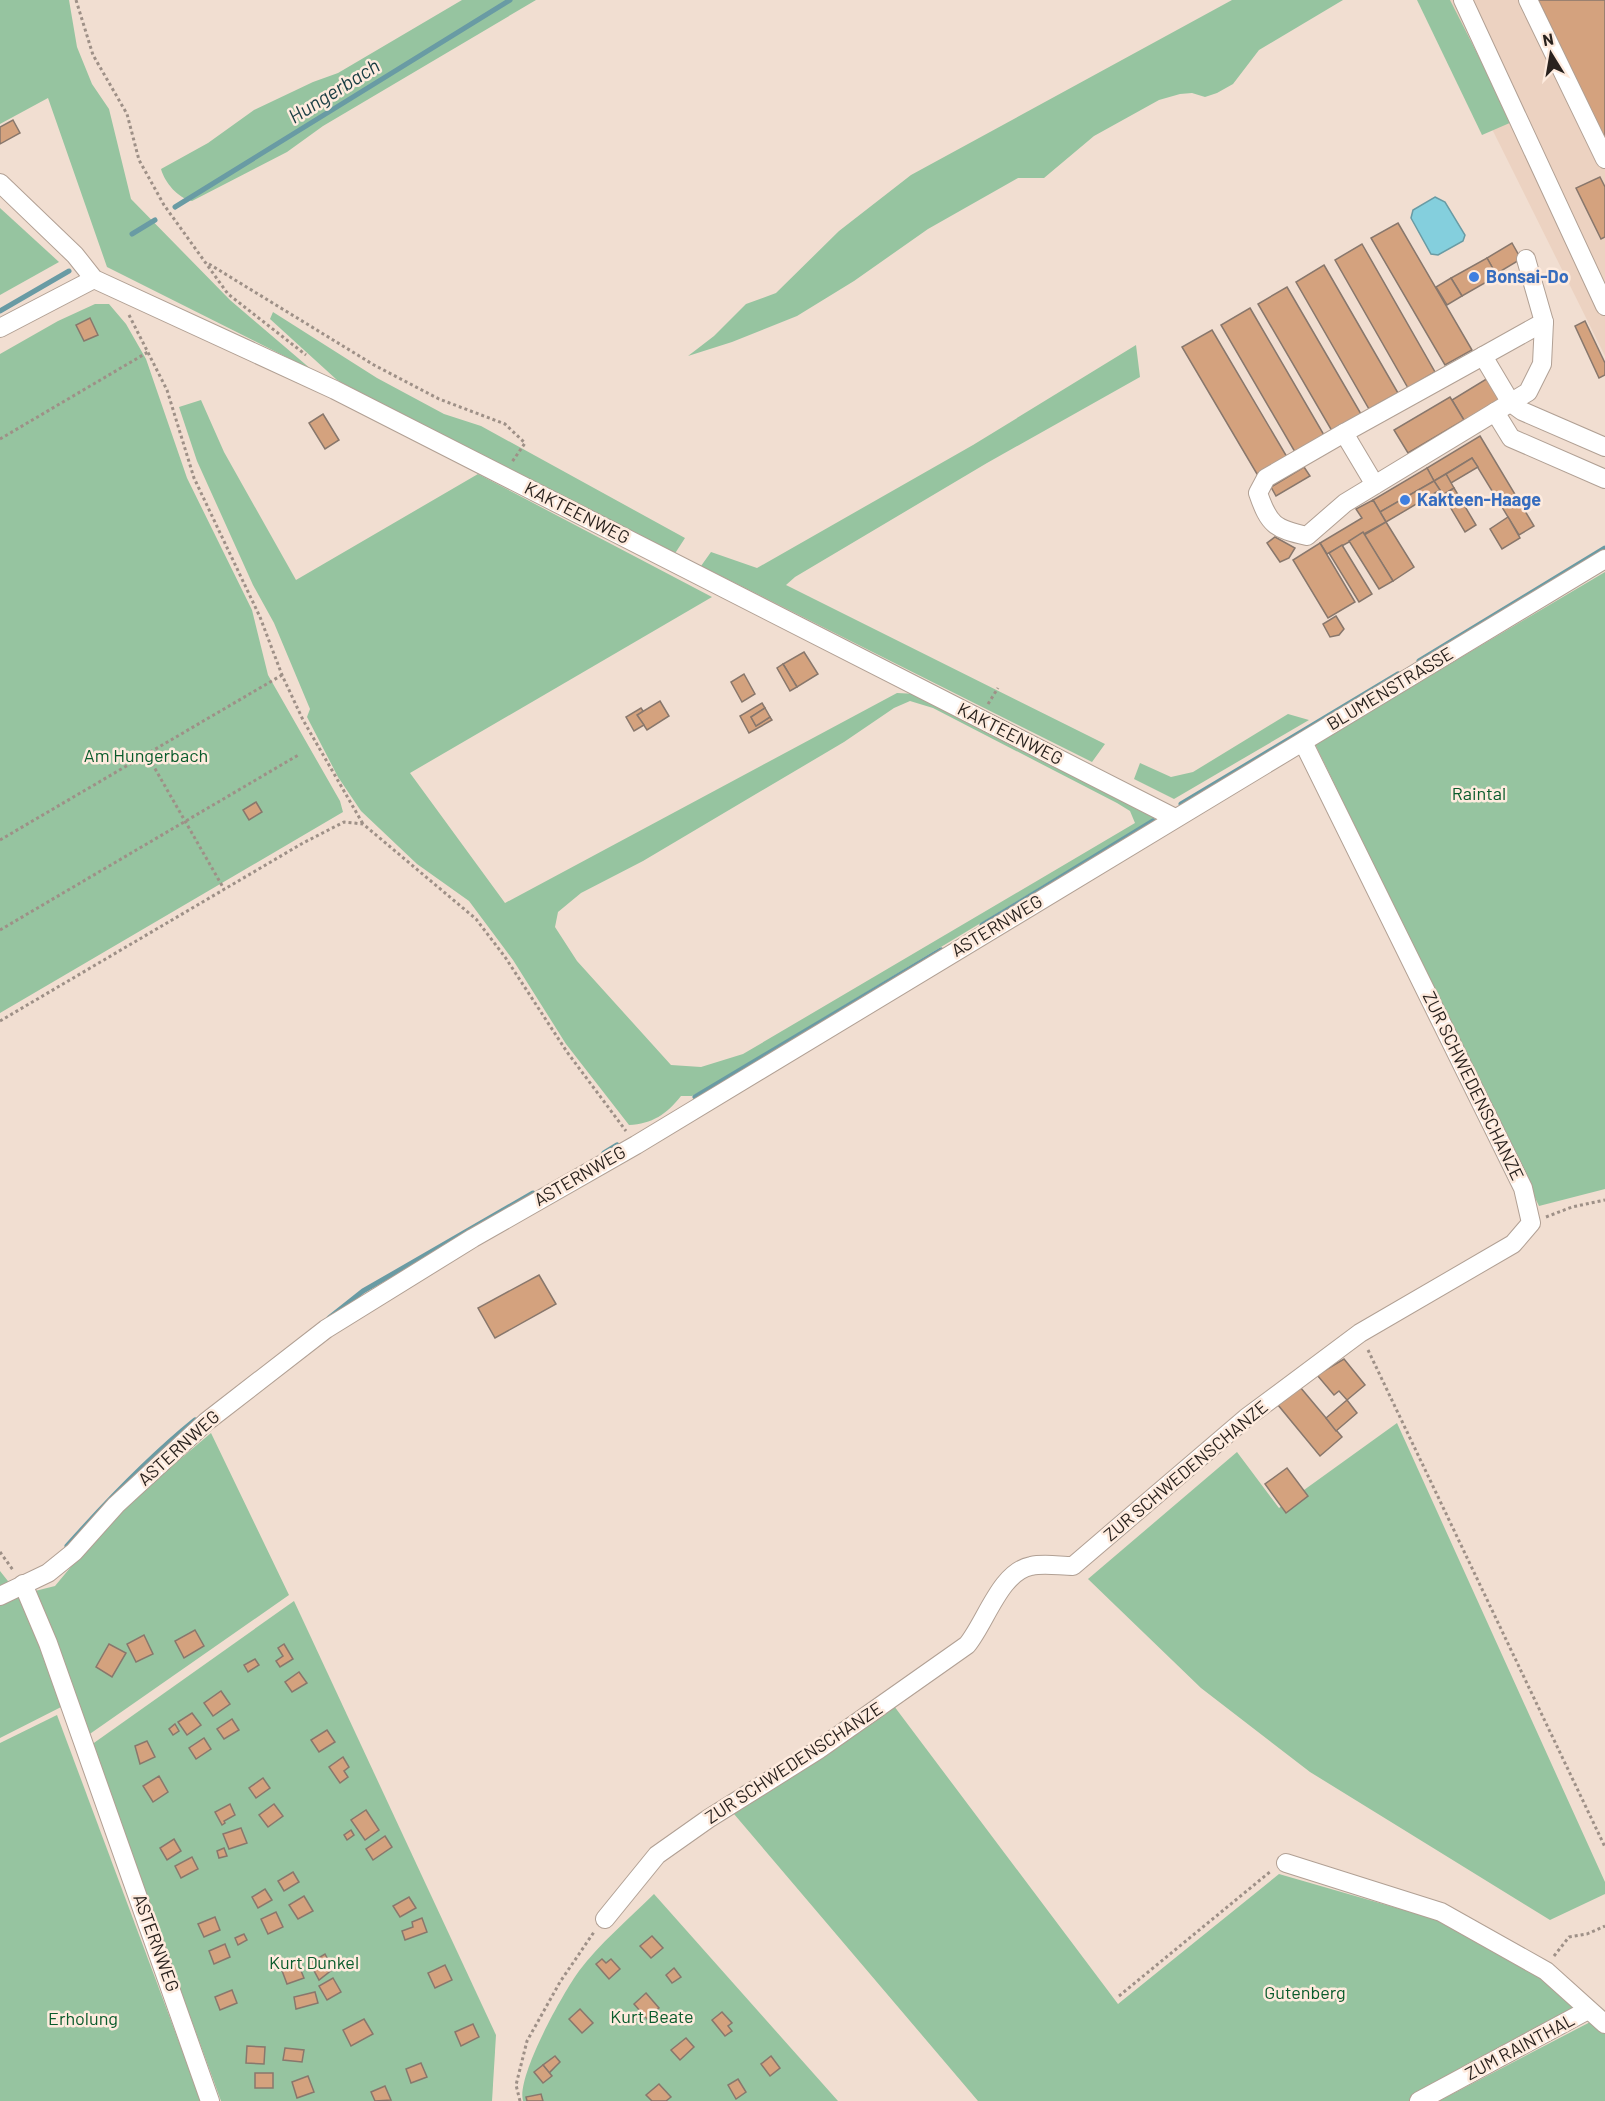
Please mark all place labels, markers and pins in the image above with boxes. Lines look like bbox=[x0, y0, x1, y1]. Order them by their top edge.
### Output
place label: Bonsai-Do bbox=[1486, 265, 1569, 287]
marker: Bonsai-Do bbox=[1467, 270, 1481, 284]
place label: Kakteen-Haage bbox=[1417, 488, 1541, 510]
marker: Kakteen-Haage bbox=[1398, 493, 1412, 507]

